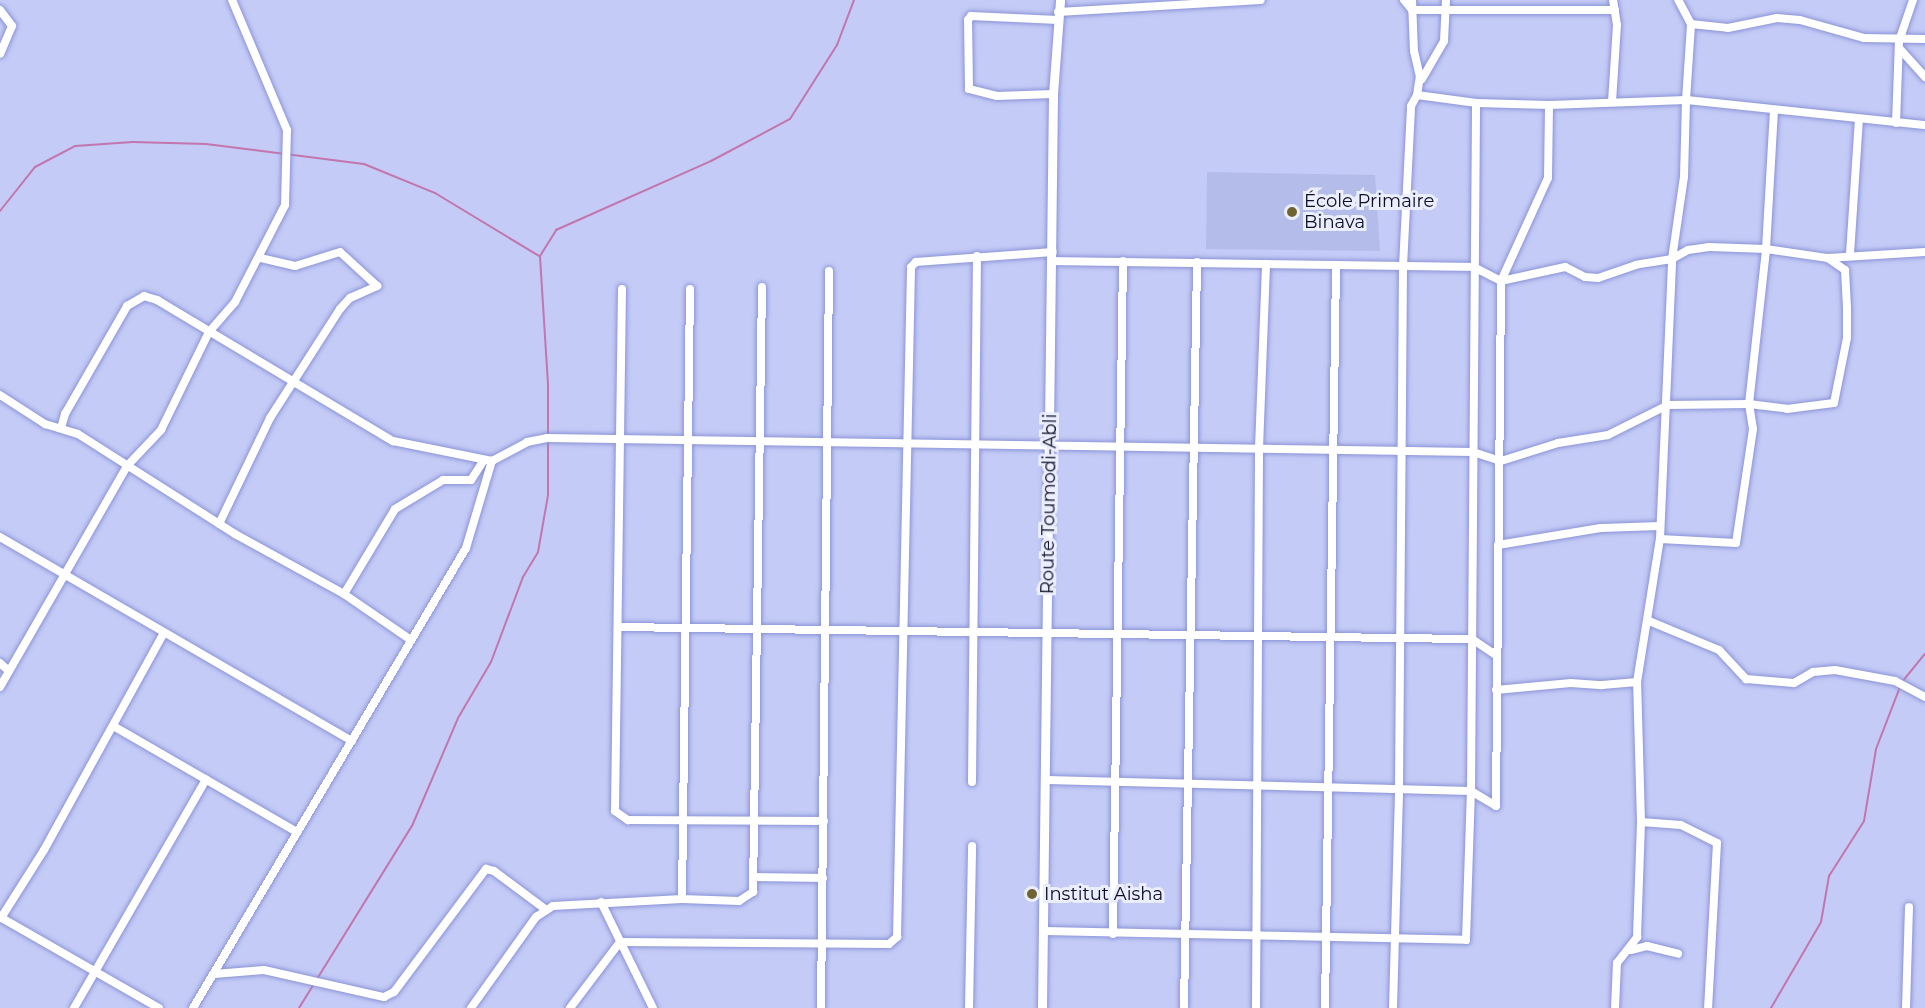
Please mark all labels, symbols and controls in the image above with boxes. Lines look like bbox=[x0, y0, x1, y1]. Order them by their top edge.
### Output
place label: École Primaire Binava bbox=[1304, 191, 1434, 234]
marker: École Primaire Binava bbox=[1285, 205, 1299, 219]
street label: Route Toumodi-Abli bbox=[1037, 414, 1061, 594]
place label: Institut Aisha bbox=[1044, 883, 1163, 905]
marker: Institut Aisha bbox=[1025, 887, 1039, 901]

